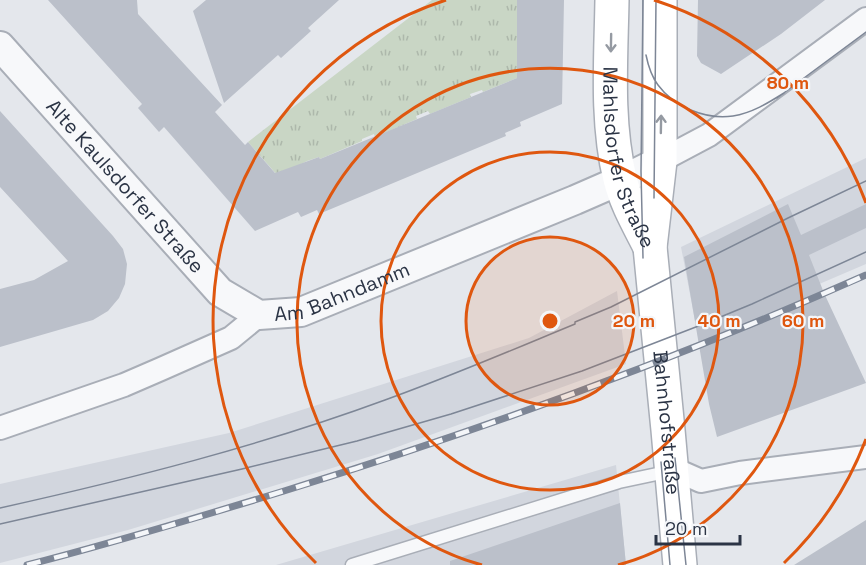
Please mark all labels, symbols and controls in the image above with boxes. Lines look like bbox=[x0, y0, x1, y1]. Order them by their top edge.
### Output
one-way arrow bbox=[605, 33, 616, 53]
street label: Mahlsdorfer Straße bbox=[597, 66, 661, 252]
text: 80 m bbox=[767, 71, 809, 94]
street label: Alte Kaulsdorfer Straße bbox=[41, 94, 210, 279]
one-way arrow bbox=[655, 114, 667, 134]
street label: Am Bahndamm bbox=[273, 256, 413, 327]
text: 20 m bbox=[613, 309, 655, 332]
text: 40 m bbox=[697, 309, 741, 332]
text: 60 m bbox=[782, 309, 824, 332]
centre of rings bbox=[540, 311, 560, 331]
street label: Bahnhofstraße bbox=[647, 349, 687, 496]
scale bar bbox=[656, 508, 740, 546]
text: 20 m bbox=[665, 517, 708, 540]

